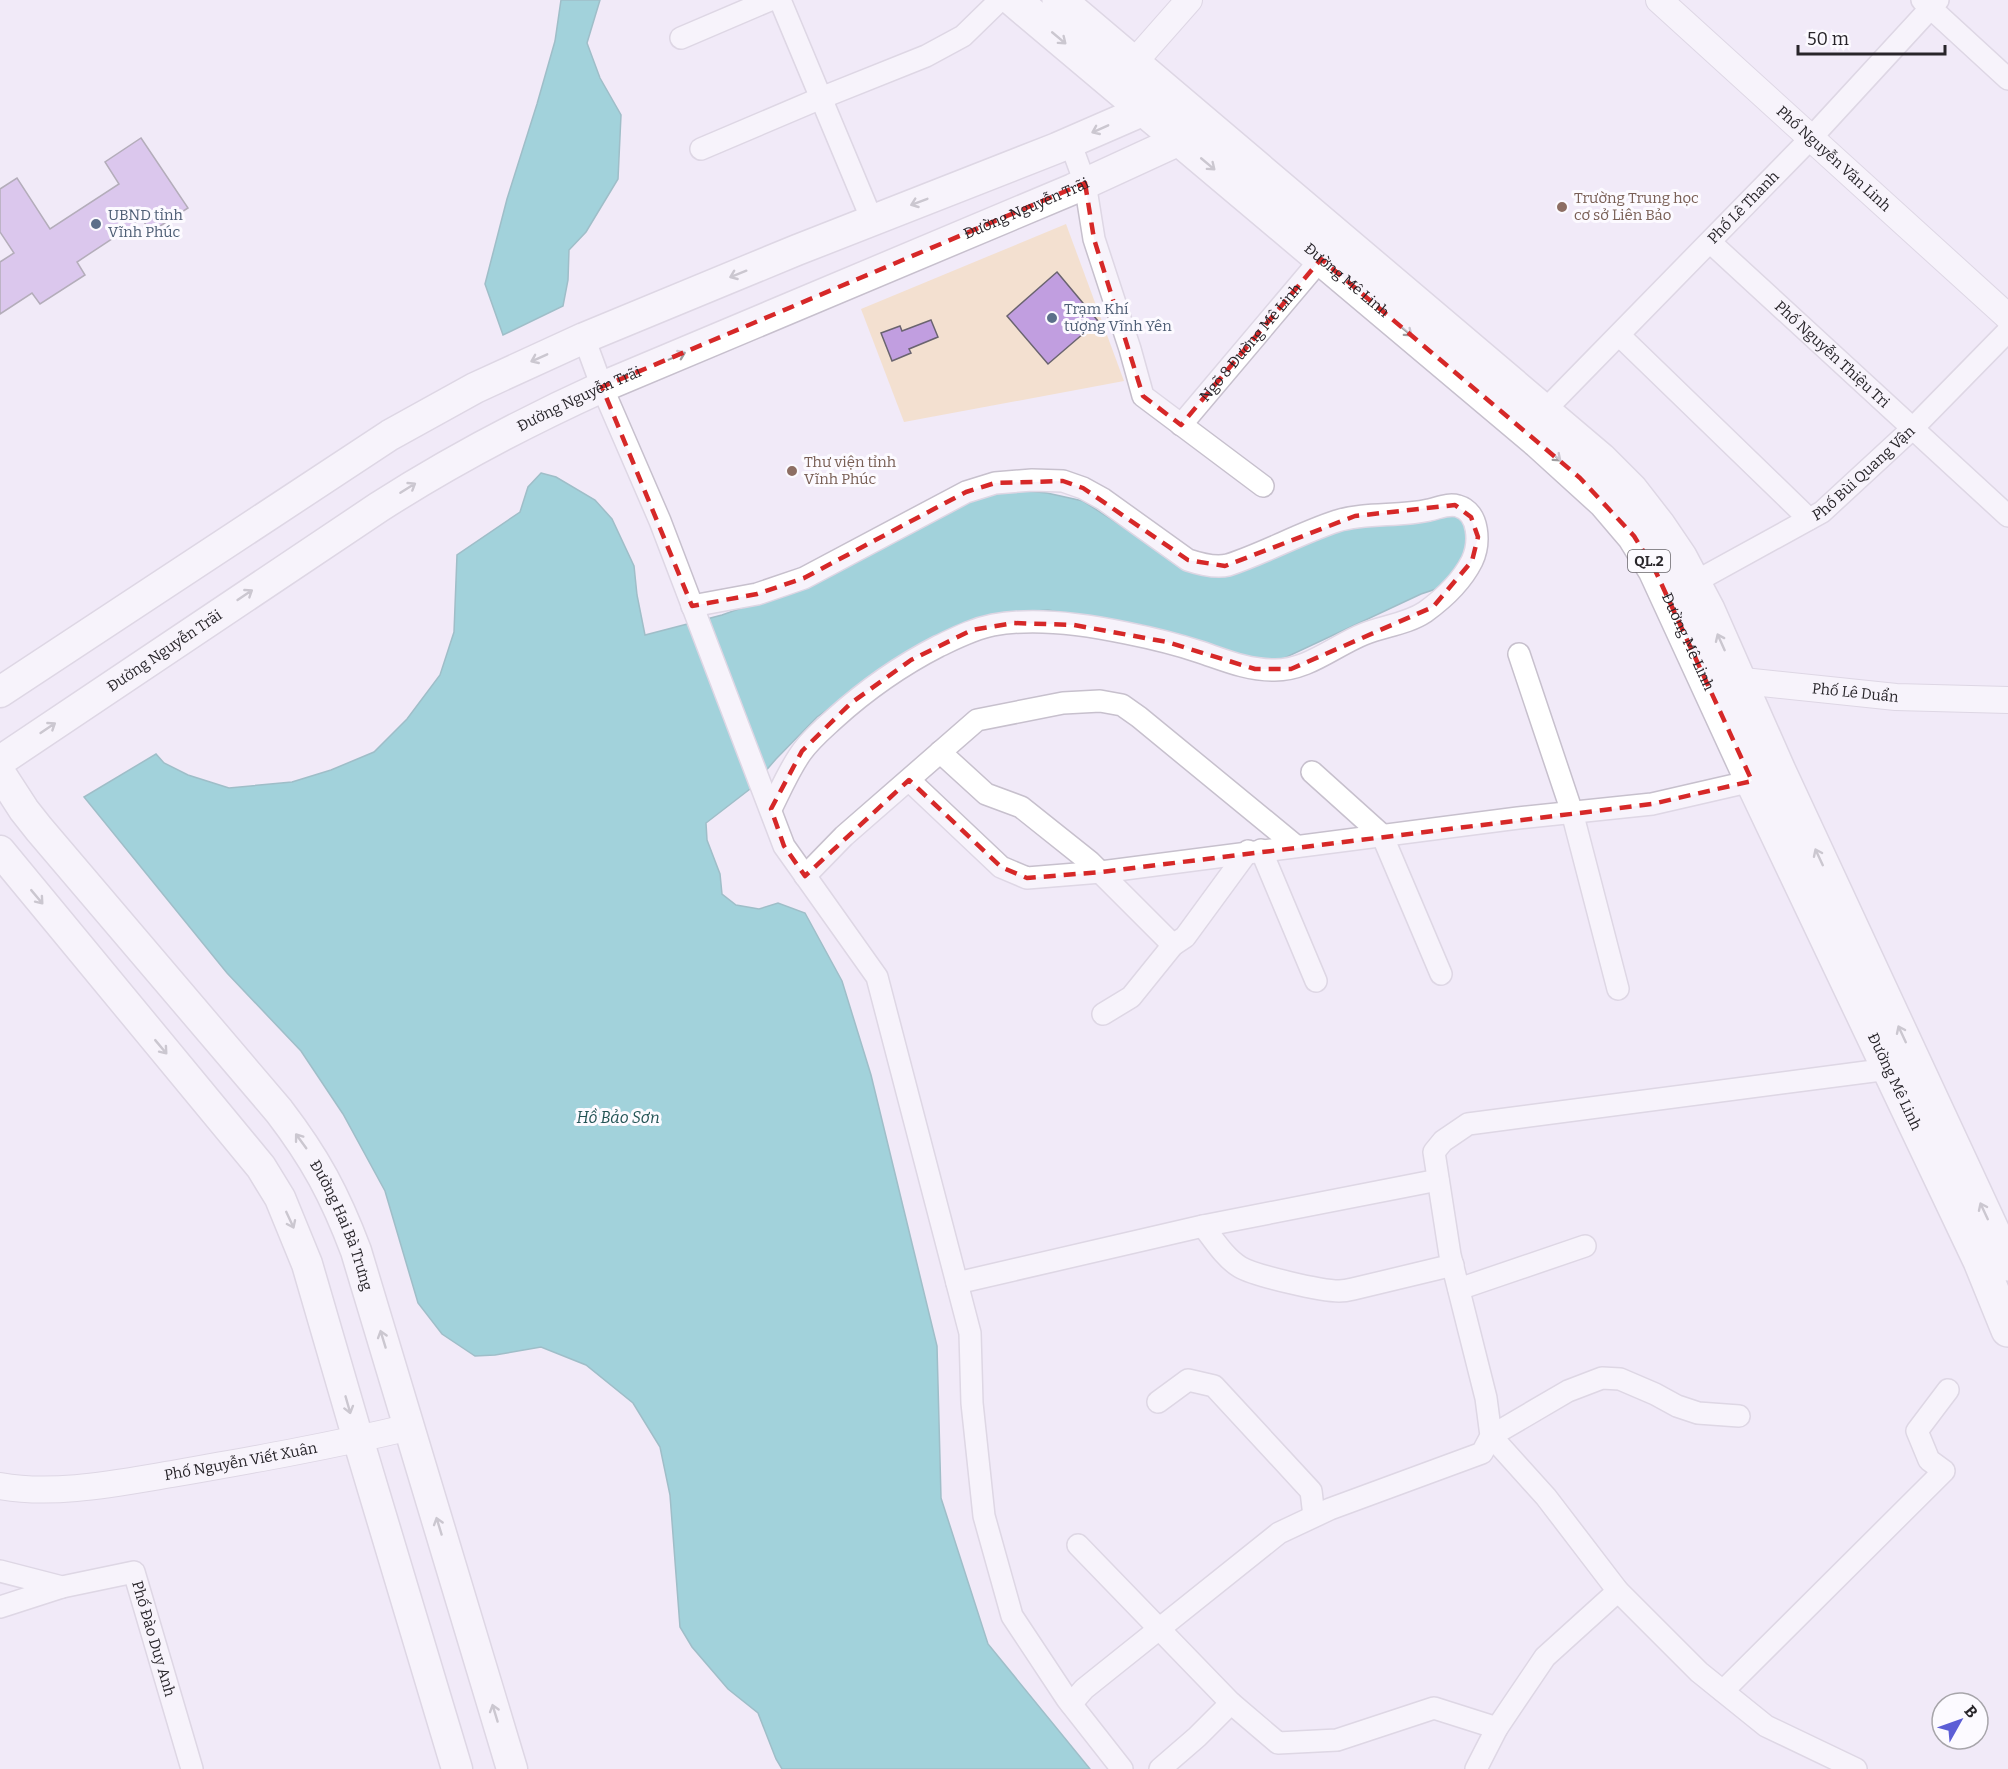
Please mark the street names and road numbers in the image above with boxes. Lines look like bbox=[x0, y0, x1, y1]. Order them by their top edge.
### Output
street label: Phố Nguyễn Văn Linh bbox=[1773, 102, 1895, 216]
street label: Phố Lê Thanh bbox=[1704, 167, 1783, 247]
street label: Đường Nguyễn Trãi bbox=[961, 174, 1092, 243]
street label: Đường Mê Linh bbox=[1301, 239, 1393, 321]
street label: Ngõ 8 Đường Mê Linh bbox=[1196, 279, 1306, 405]
street label: Phố Nguyễn Thiệu Tri bbox=[1771, 297, 1894, 412]
street label: Đường Nguyễn Trãi bbox=[514, 362, 644, 435]
street label: Phố Bùi Quang Vận bbox=[1809, 422, 1919, 524]
road number: QL.2 bbox=[1628, 550, 1670, 572]
street label: Đường Mê Linh bbox=[1658, 590, 1718, 694]
street label: Đường Nguyễn Trãi bbox=[104, 606, 226, 696]
street label: Phố Lê Duẩn bbox=[1811, 679, 1900, 706]
street label: Đường Mê Linh bbox=[1864, 1030, 1926, 1134]
street label: Đường Hai Bà Trưng bbox=[306, 1157, 376, 1293]
street label: Phố Nguyễn Viết Xuân bbox=[163, 1438, 319, 1484]
street label: Phố Đào Duy Anh bbox=[128, 1579, 179, 1699]

